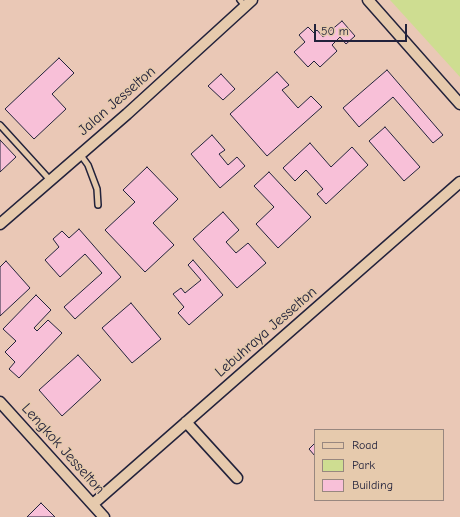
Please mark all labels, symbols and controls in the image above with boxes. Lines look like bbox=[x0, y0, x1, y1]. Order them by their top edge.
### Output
scale bar bbox=[316, 16, 409, 42]
text: 50 m bbox=[321, 24, 349, 38]
street label: Jalan Jesselton bbox=[75, 63, 159, 139]
street label: Lebuhraya Jesselton bbox=[211, 283, 321, 381]
street label: Lengkok Jesselton bbox=[18, 400, 108, 498]
legend bbox=[314, 429, 444, 501]
text: Road bbox=[352, 438, 378, 452]
text: Park bbox=[352, 458, 375, 472]
text: Building bbox=[352, 478, 393, 492]

